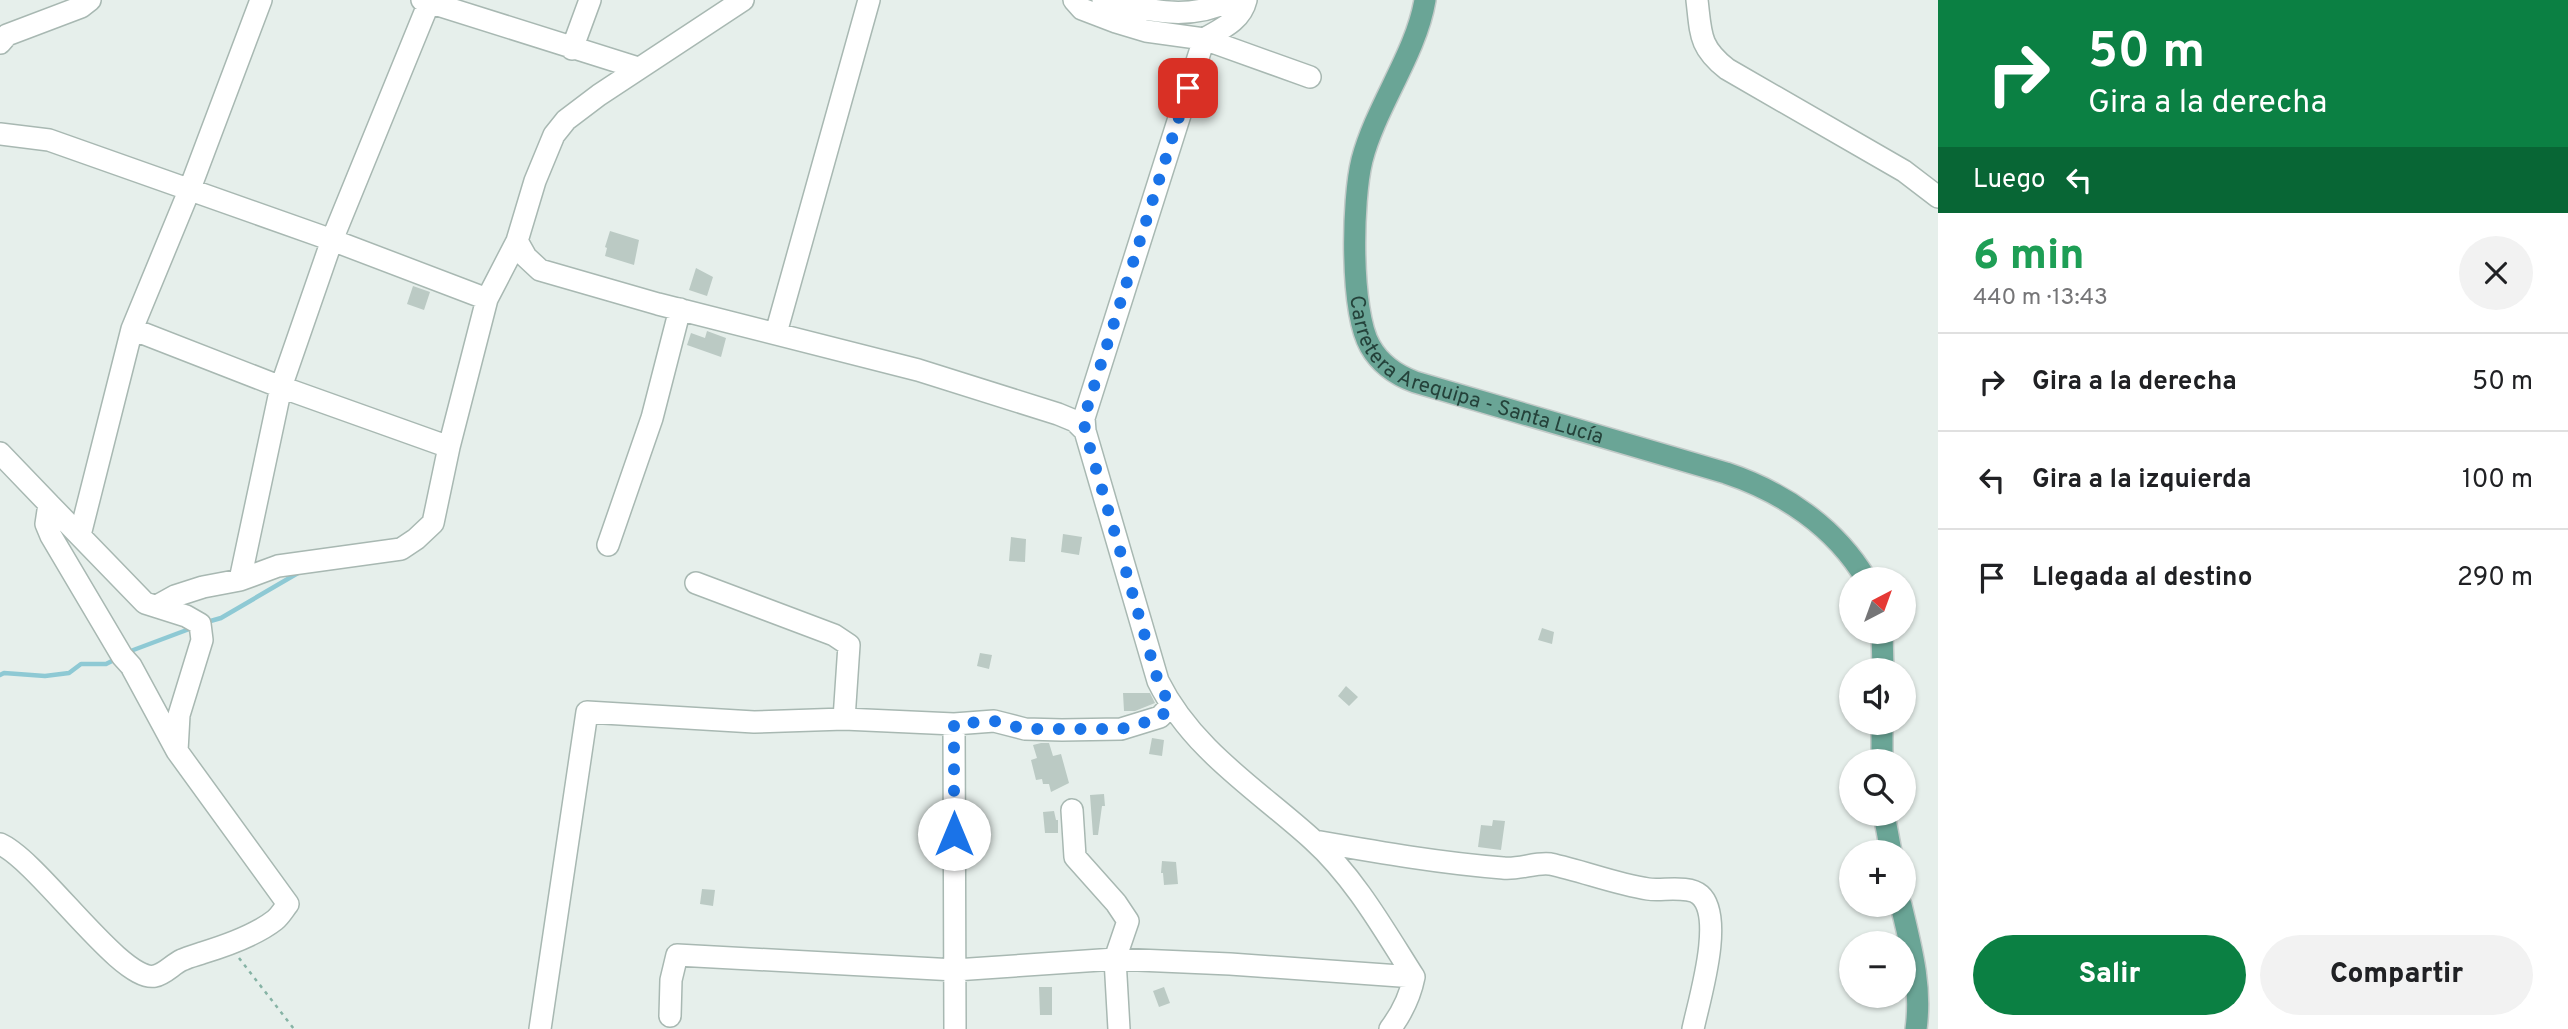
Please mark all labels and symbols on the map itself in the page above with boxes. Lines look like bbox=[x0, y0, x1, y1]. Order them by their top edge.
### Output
pin bbox=[1158, 58, 1218, 118]
street label: Carretera Arequipa - Santa Lucía bbox=[1342, 294, 1607, 451]
north arrow bbox=[1839, 567, 1916, 644]
position arrow bbox=[917, 797, 991, 871]

